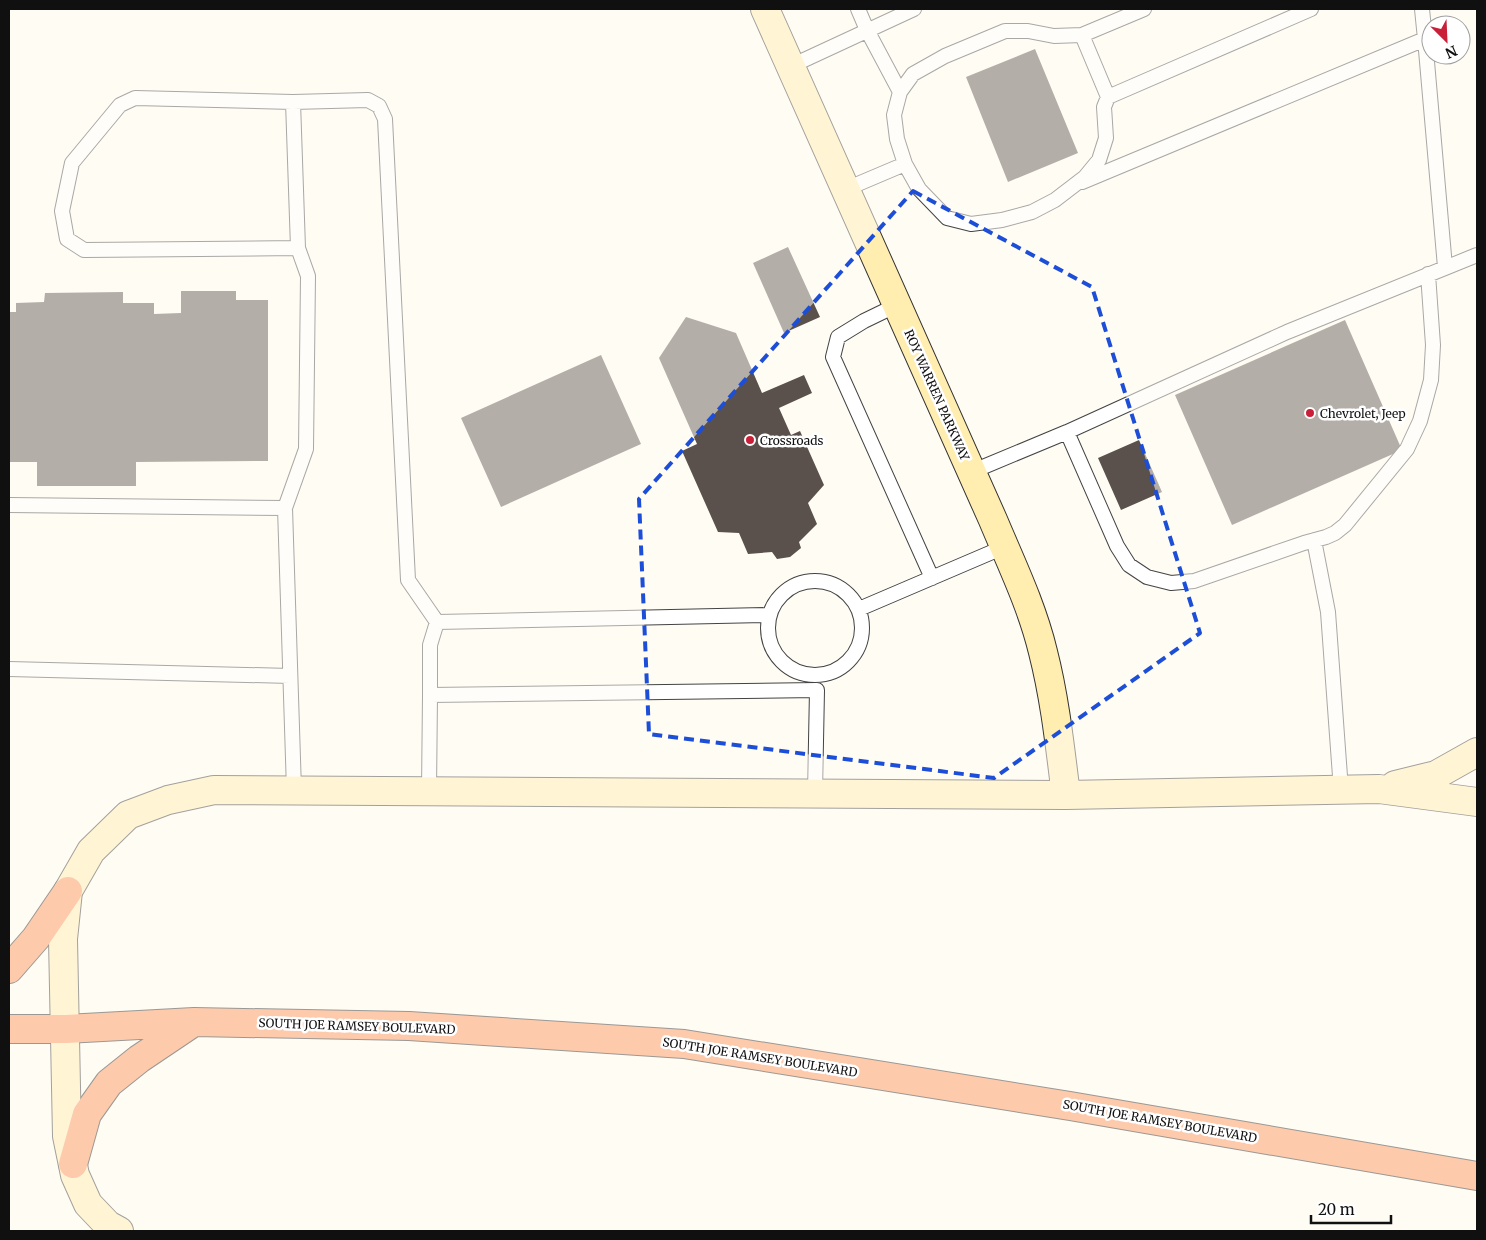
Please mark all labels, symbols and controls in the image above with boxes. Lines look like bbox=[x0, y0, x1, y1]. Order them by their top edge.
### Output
north arrow bbox=[1421, 15, 1471, 65]
text: N bbox=[1443, 41, 1460, 62]
street label: ROY WARREN PARKWAY bbox=[901, 327, 973, 463]
place label: Chevrolet, Jeep bbox=[1320, 406, 1406, 421]
marker: Chevrolet, Jeep bbox=[1304, 407, 1316, 419]
place label: Crossroads bbox=[760, 433, 823, 448]
marker: Crossroads bbox=[744, 434, 756, 446]
street label: SOUTH JOE RAMSEY BOULEVARD bbox=[258, 1015, 456, 1037]
street label: SOUTH JOE RAMSEY BOULEVARD bbox=[662, 1034, 858, 1080]
street label: SOUTH JOE RAMSEY BOULEVARD bbox=[1062, 1097, 1258, 1145]
scale bar bbox=[1311, 1192, 1391, 1224]
text: 20 m bbox=[1318, 1200, 1355, 1219]

